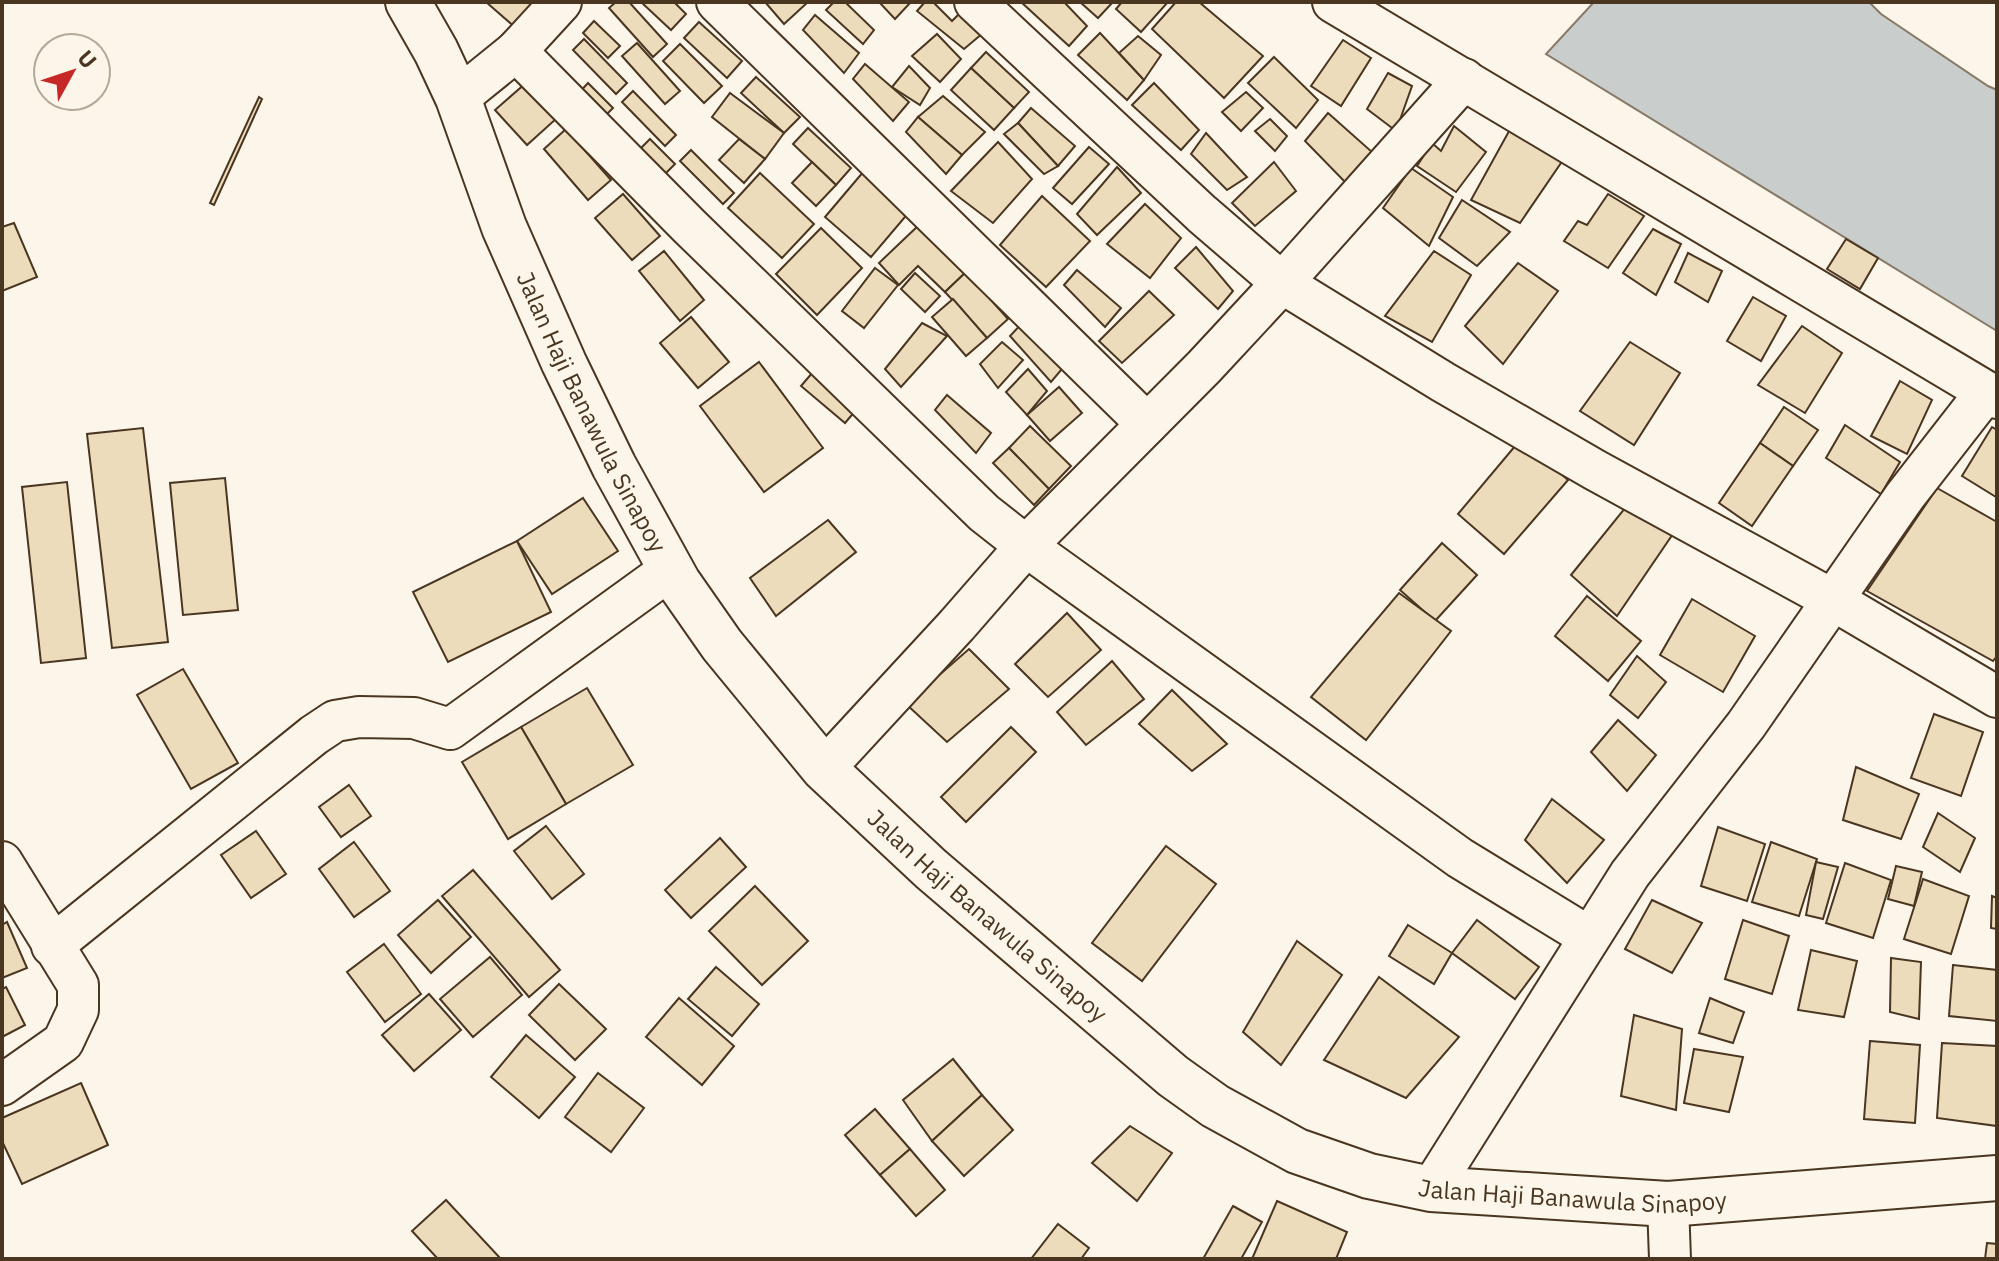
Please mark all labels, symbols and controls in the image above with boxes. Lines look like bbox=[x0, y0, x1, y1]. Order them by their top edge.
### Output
north arrow bbox=[32, 32, 112, 112]
text: U bbox=[72, 44, 104, 74]
street label: Jalan Haji Banawula Sinapoy bbox=[510, 267, 674, 558]
street label: Jalan Haji Banawula Sinapoy bbox=[861, 802, 1114, 1029]
street label: Jalan Haji Banawula Sinapoy bbox=[1416, 1171, 1728, 1220]

